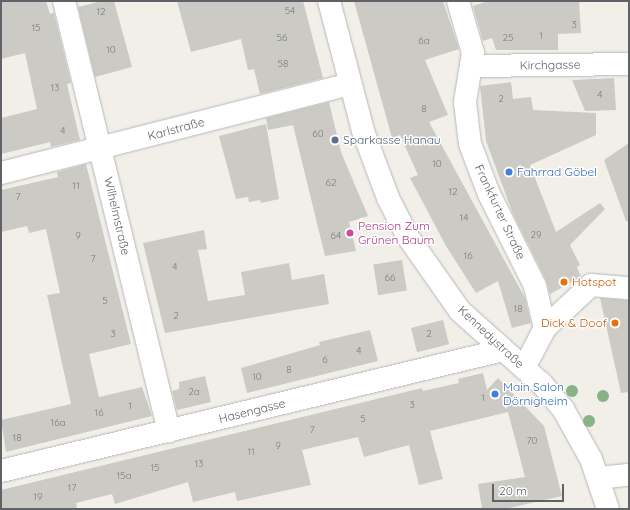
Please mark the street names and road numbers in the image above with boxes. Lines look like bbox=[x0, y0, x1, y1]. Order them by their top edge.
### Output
street label: Kirchgasse bbox=[519, 57, 581, 73]
street label: Karlstraße bbox=[146, 115, 206, 143]
street label: Frankfurter Straße bbox=[472, 162, 528, 262]
street label: Wilhelmstraße bbox=[101, 176, 133, 256]
street label: Kennedystraße bbox=[455, 303, 527, 371]
street label: Hasengasse bbox=[217, 396, 287, 426]

